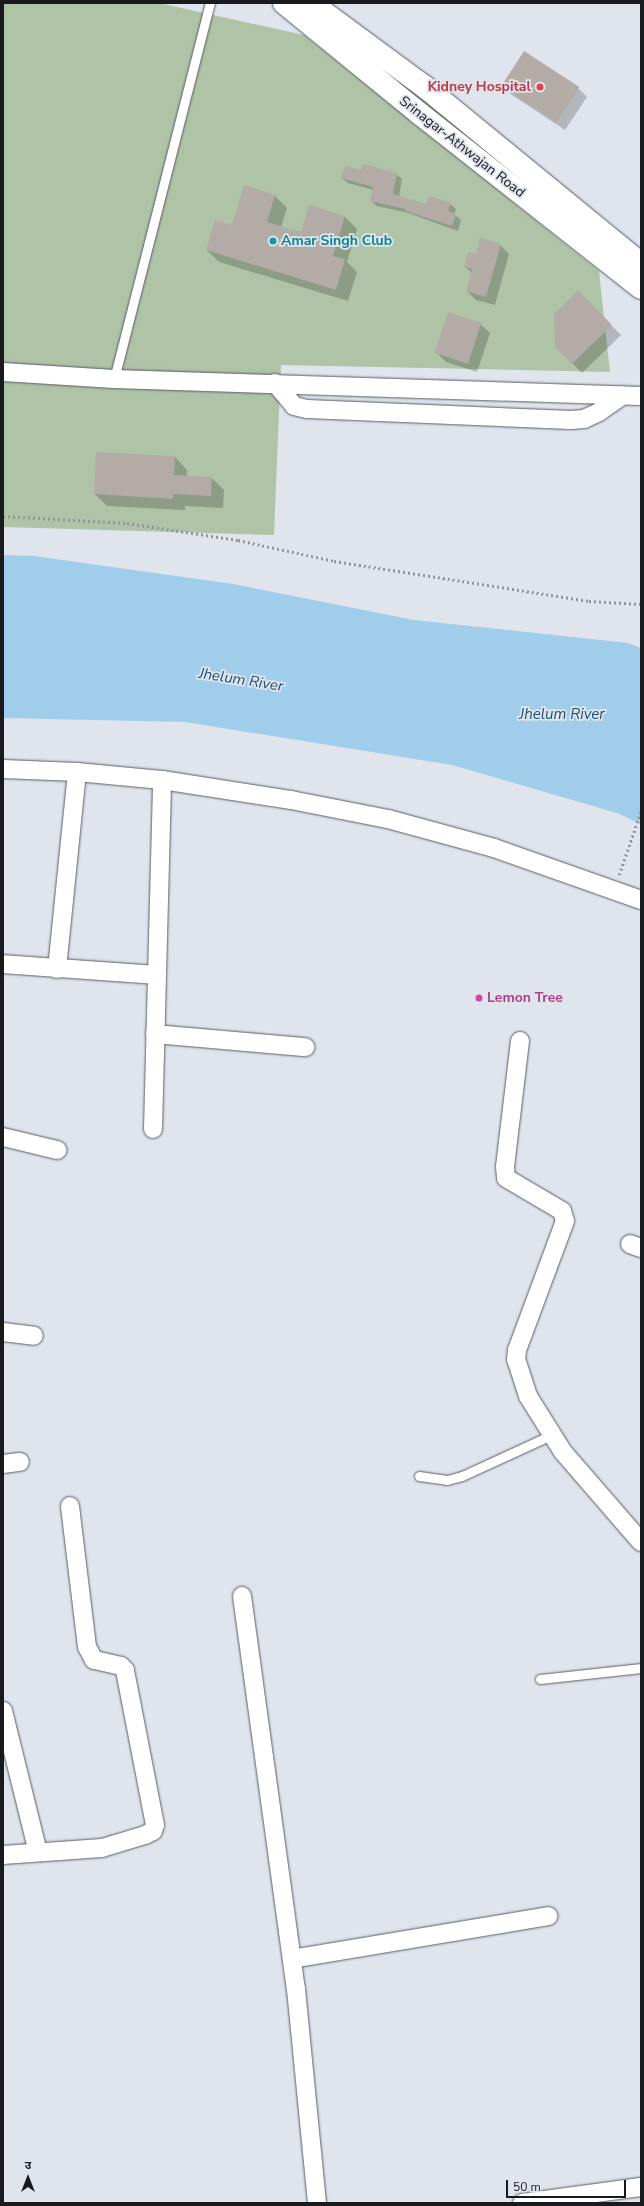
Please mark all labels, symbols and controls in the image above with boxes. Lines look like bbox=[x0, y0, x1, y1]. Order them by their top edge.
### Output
place label: Kidney Hospital bbox=[428, 79, 531, 95]
marker: Kidney Hospital bbox=[534, 81, 546, 93]
street label: Srinagar-Athwajan Road bbox=[396, 93, 528, 201]
place label: Amar Singh Club bbox=[281, 233, 392, 249]
marker: Amar Singh Club bbox=[268, 236, 278, 246]
water label: Jhelum River bbox=[197, 664, 285, 696]
water label: Jhelum River bbox=[519, 706, 605, 724]
place label: Lemon Tree bbox=[487, 990, 563, 1006]
marker: Lemon Tree bbox=[474, 993, 484, 1003]
north arrow bbox=[8, 2158, 48, 2198]
text: उ bbox=[25, 2158, 31, 2173]
scale bar bbox=[508, 2172, 628, 2198]
text: 50 m bbox=[513, 2179, 541, 2195]

